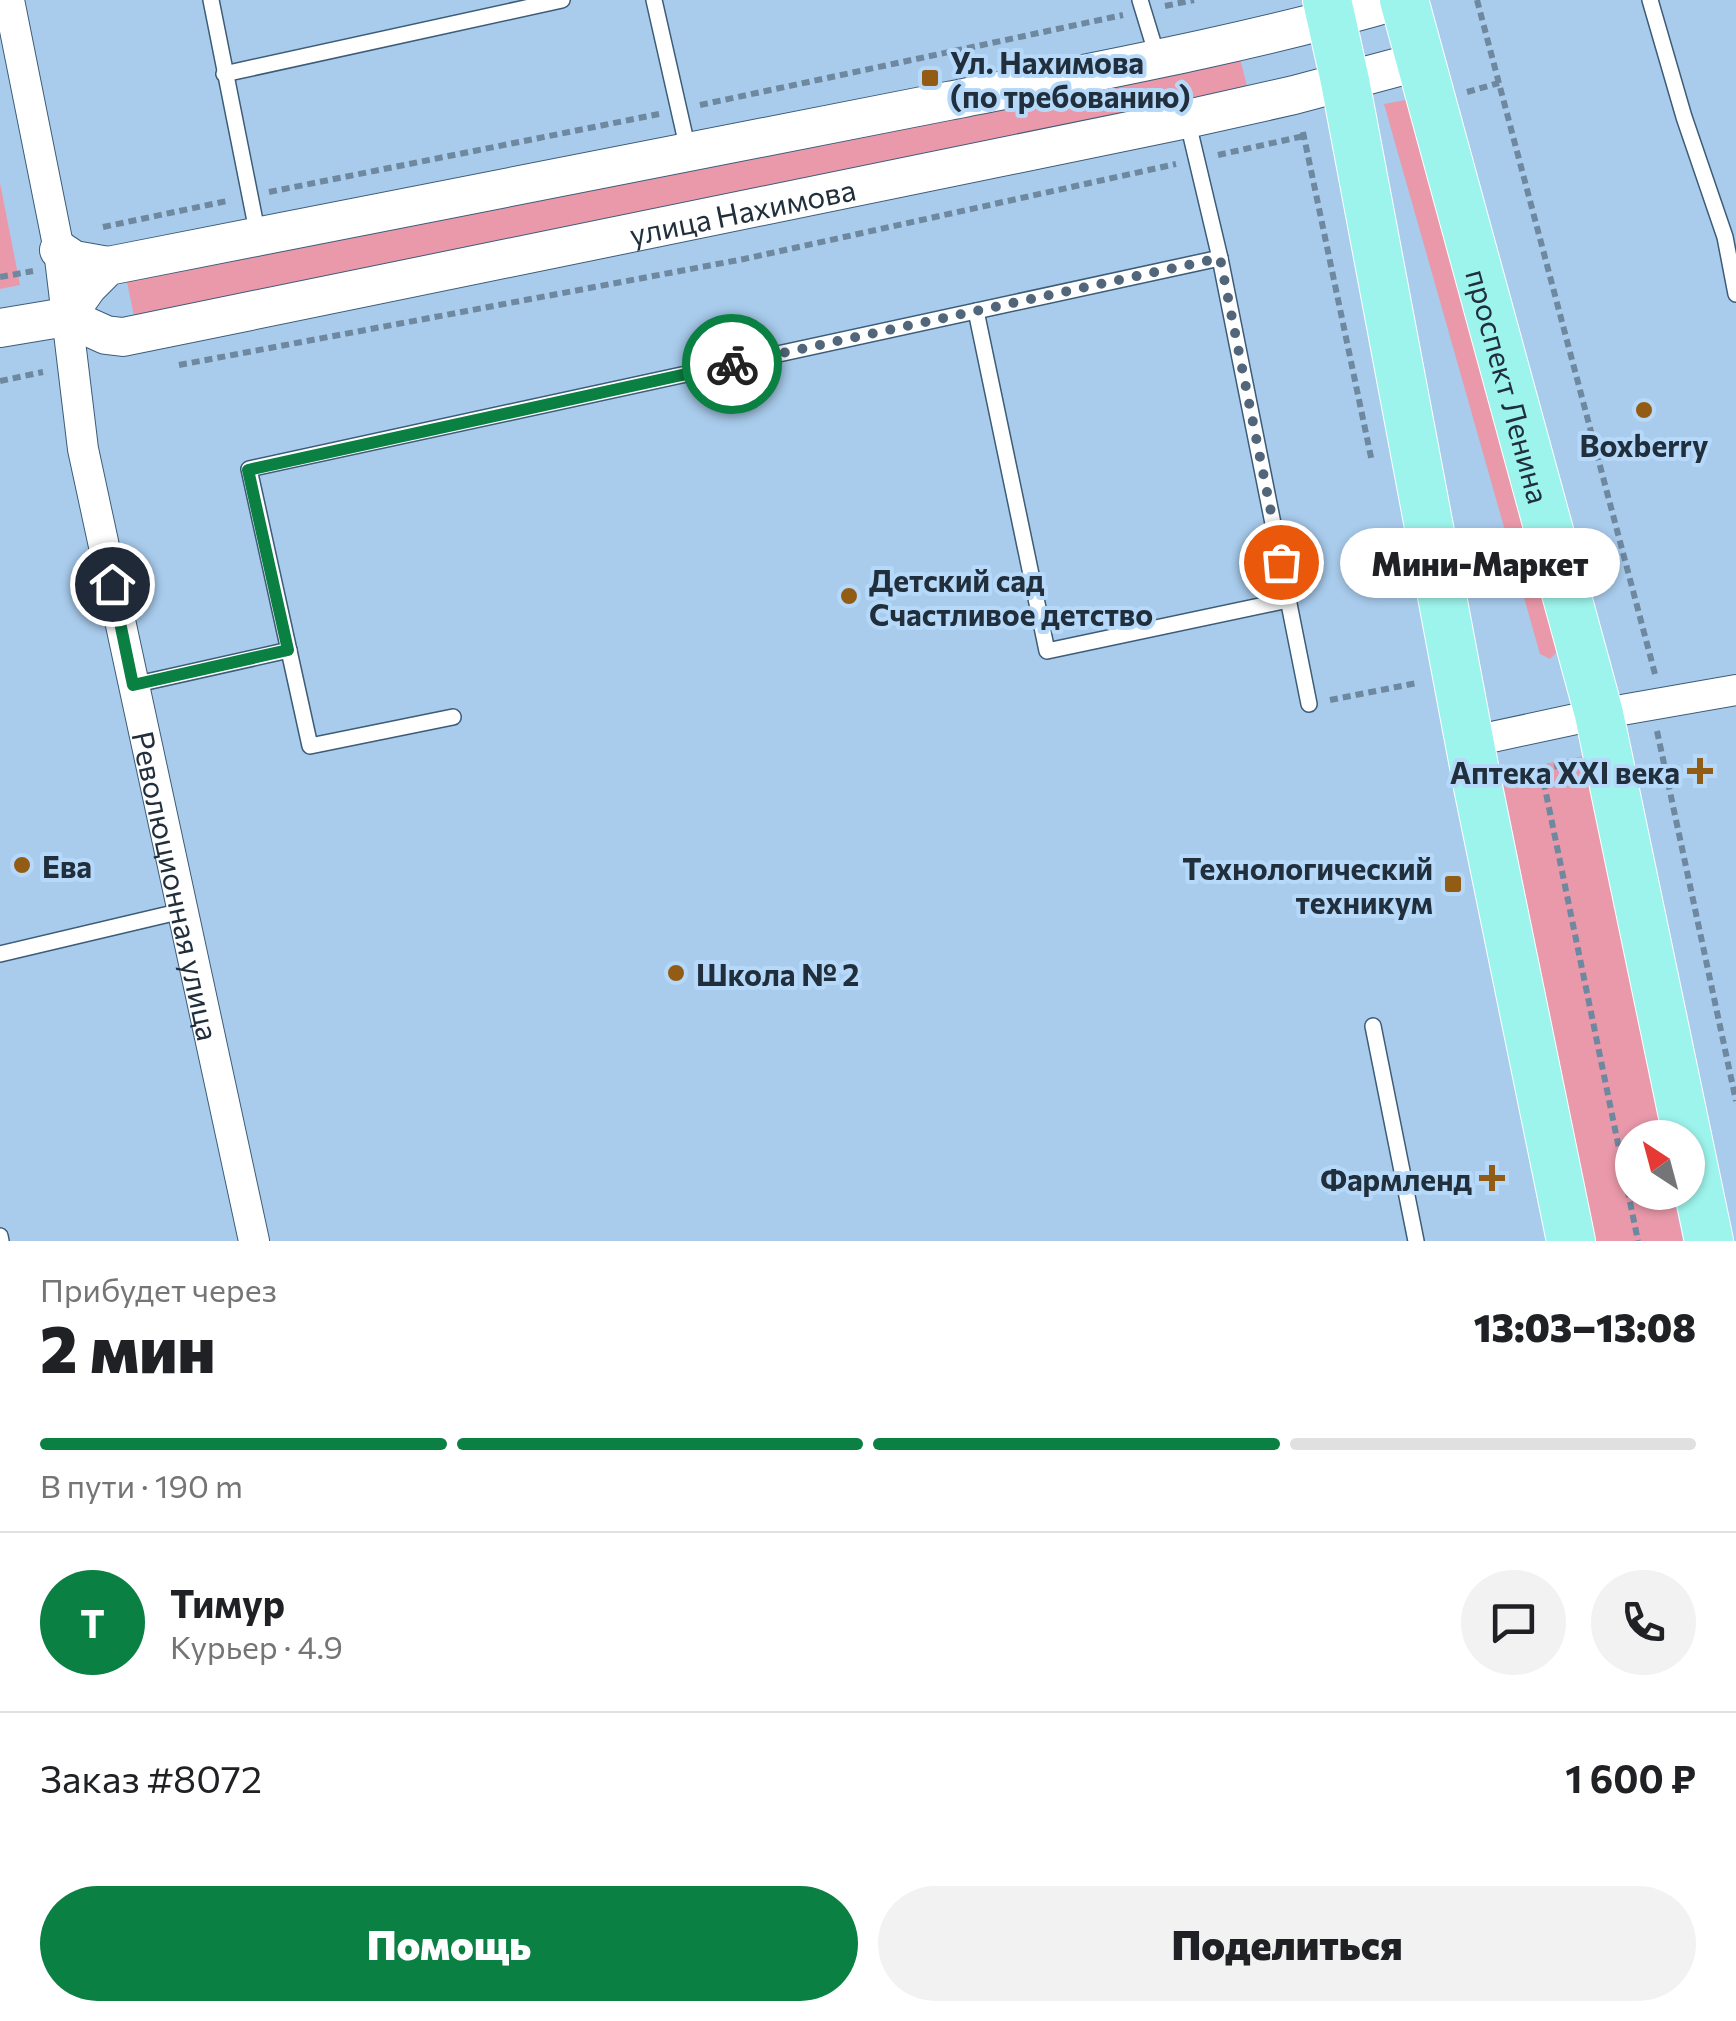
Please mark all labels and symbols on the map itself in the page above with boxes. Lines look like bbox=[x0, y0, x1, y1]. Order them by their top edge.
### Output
place label: Ул. Нахимова (по требованию) bbox=[950, 43, 1191, 114]
marker: Ул. Нахимова (по требованию) bbox=[919, 67, 941, 89]
street label: улица Нахимова bbox=[626, 169, 859, 251]
street label: проспект Ленина bbox=[1460, 264, 1559, 507]
courier bbox=[682, 314, 782, 414]
marker: Boxberry bbox=[1633, 399, 1655, 421]
place label: Boxberry bbox=[1580, 426, 1709, 463]
pin bbox=[1239, 520, 1324, 605]
callout: Мини-Маркет bbox=[1341, 527, 1621, 597]
pin bbox=[70, 542, 155, 627]
place label: Детский сад Счастливое детство bbox=[869, 561, 1153, 632]
marker: Детский сад Счастливое детство bbox=[838, 585, 860, 607]
street label: Революционная улица bbox=[126, 727, 229, 1044]
place label: Аптека ХХI века bbox=[1450, 753, 1680, 790]
marker: Аптека ХХI века bbox=[1689, 760, 1711, 782]
place label: Ева bbox=[42, 847, 92, 884]
place label: Технологический техникум bbox=[1182, 849, 1433, 920]
marker: Ева bbox=[11, 854, 33, 876]
marker: Технологический техникум bbox=[1442, 873, 1464, 895]
place label: Школа № 2 bbox=[696, 955, 859, 992]
marker: Школа № 2 bbox=[665, 962, 687, 984]
north arrow bbox=[1615, 1120, 1705, 1210]
place label: Фармленд bbox=[1320, 1160, 1473, 1197]
marker: Фармленд bbox=[1481, 1167, 1503, 1189]

